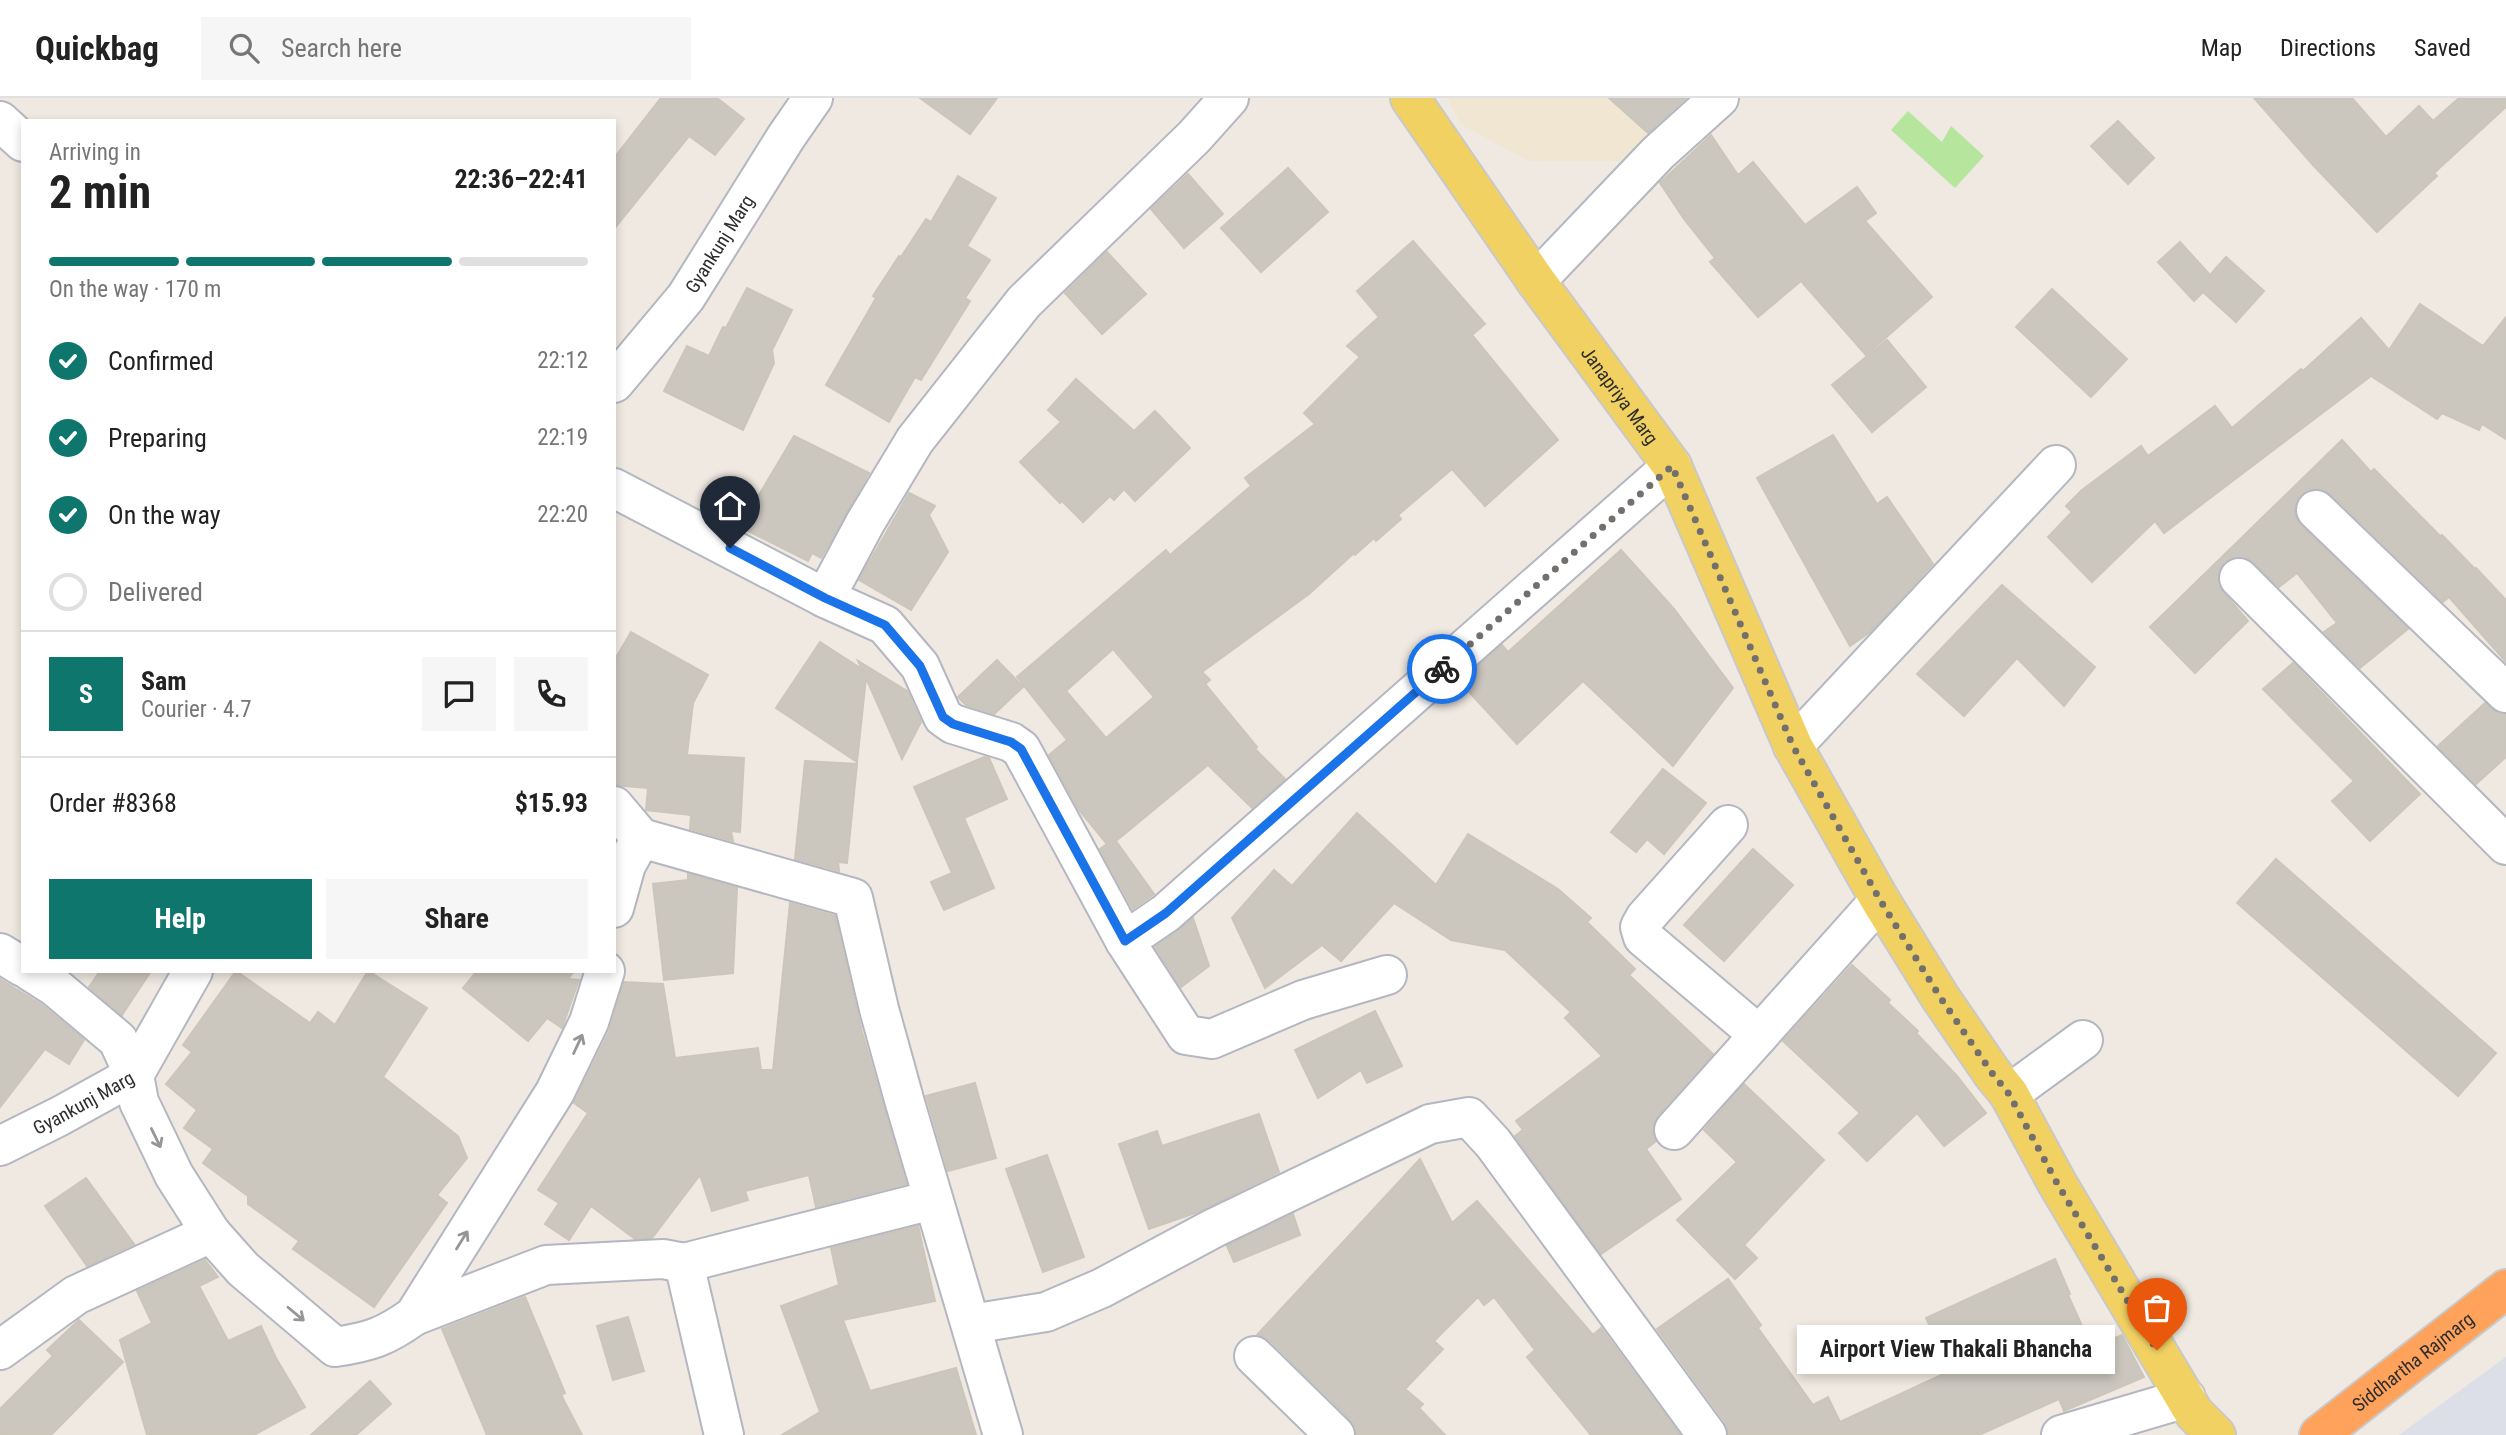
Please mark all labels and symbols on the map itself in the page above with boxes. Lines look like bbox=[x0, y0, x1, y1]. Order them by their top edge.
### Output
street label: Gyankunj Marg bbox=[680, 191, 759, 297]
street label: Janapriya Marg bbox=[1576, 342, 1663, 449]
pin bbox=[700, 476, 760, 548]
courier bbox=[1407, 634, 1477, 704]
one-way arrow bbox=[572, 1034, 585, 1055]
street label: Gyankunj Marg bbox=[29, 1066, 138, 1140]
one-way arrow bbox=[150, 1127, 163, 1148]
one-way arrow bbox=[456, 1230, 470, 1250]
pin bbox=[2127, 1278, 2187, 1350]
one-way arrow bbox=[287, 1306, 305, 1322]
street label: Siddhartha Rajmarg bbox=[2348, 1308, 2478, 1417]
callout: Airport View Thakali Bhancha bbox=[1797, 1326, 2115, 1374]

